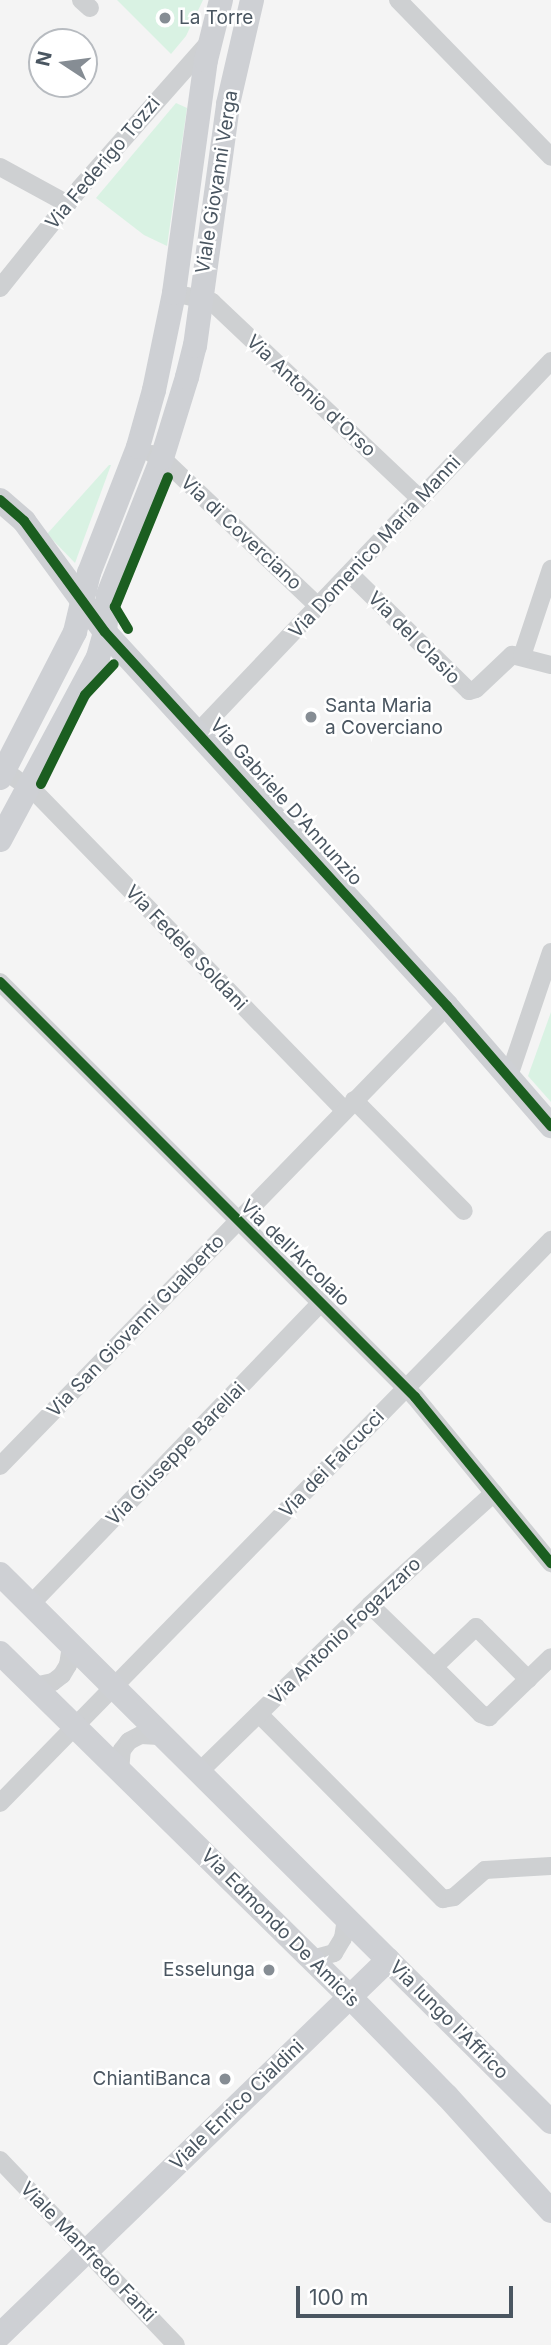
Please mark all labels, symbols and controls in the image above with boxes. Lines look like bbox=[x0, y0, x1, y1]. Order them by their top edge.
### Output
place label: La Torre bbox=[179, 7, 253, 29]
marker: La Torre bbox=[157, 10, 173, 26]
north arrow bbox=[28, 28, 98, 98]
text: N bbox=[31, 49, 57, 68]
street label: Viale Giovanni Verga bbox=[191, 89, 243, 275]
street label: Via Federigo Tozzi bbox=[41, 92, 165, 234]
street label: Via Antonio d'Orso bbox=[242, 330, 380, 462]
street label: Via Domenico Maria Manni bbox=[285, 451, 465, 643]
street label: Via di Coverciano bbox=[176, 471, 306, 595]
street label: Via del Clasio bbox=[363, 587, 465, 689]
place label: Santa Maria a Coverciano bbox=[325, 695, 443, 739]
marker: Santa Maria a Coverciano bbox=[303, 709, 319, 725]
street label: Via Gabriele D'Annunzio bbox=[205, 714, 367, 890]
street label: Via Fedele Soldani bbox=[120, 881, 252, 1015]
street label: Via dell'Arcolaio bbox=[236, 1195, 354, 1311]
street label: Via San Giovanni Gualberto bbox=[43, 1230, 229, 1422]
street label: Via Giuseppe Barellai bbox=[102, 1378, 250, 1530]
street label: Via dei Falcucci bbox=[275, 1405, 389, 1523]
street label: Via Antonio Fogazzaro bbox=[264, 1553, 426, 1709]
street label: Via Edmondo De Amicis bbox=[196, 1844, 364, 2012]
street label: Via lungo l'Affrico bbox=[385, 1956, 513, 2084]
place label: Esselunga bbox=[163, 1959, 255, 1981]
marker: Esselunga bbox=[261, 1962, 277, 1978]
street label: Viale Enrico Cialdini bbox=[165, 2035, 309, 2175]
place label: ChiantiBanca bbox=[93, 2068, 211, 2090]
marker: ChiantiBanca bbox=[217, 2071, 233, 2087]
street label: Viale Manfredo Fanti bbox=[15, 2177, 161, 2327]
scale bar bbox=[299, 2272, 516, 2316]
text: 100 m bbox=[309, 2285, 368, 2310]

